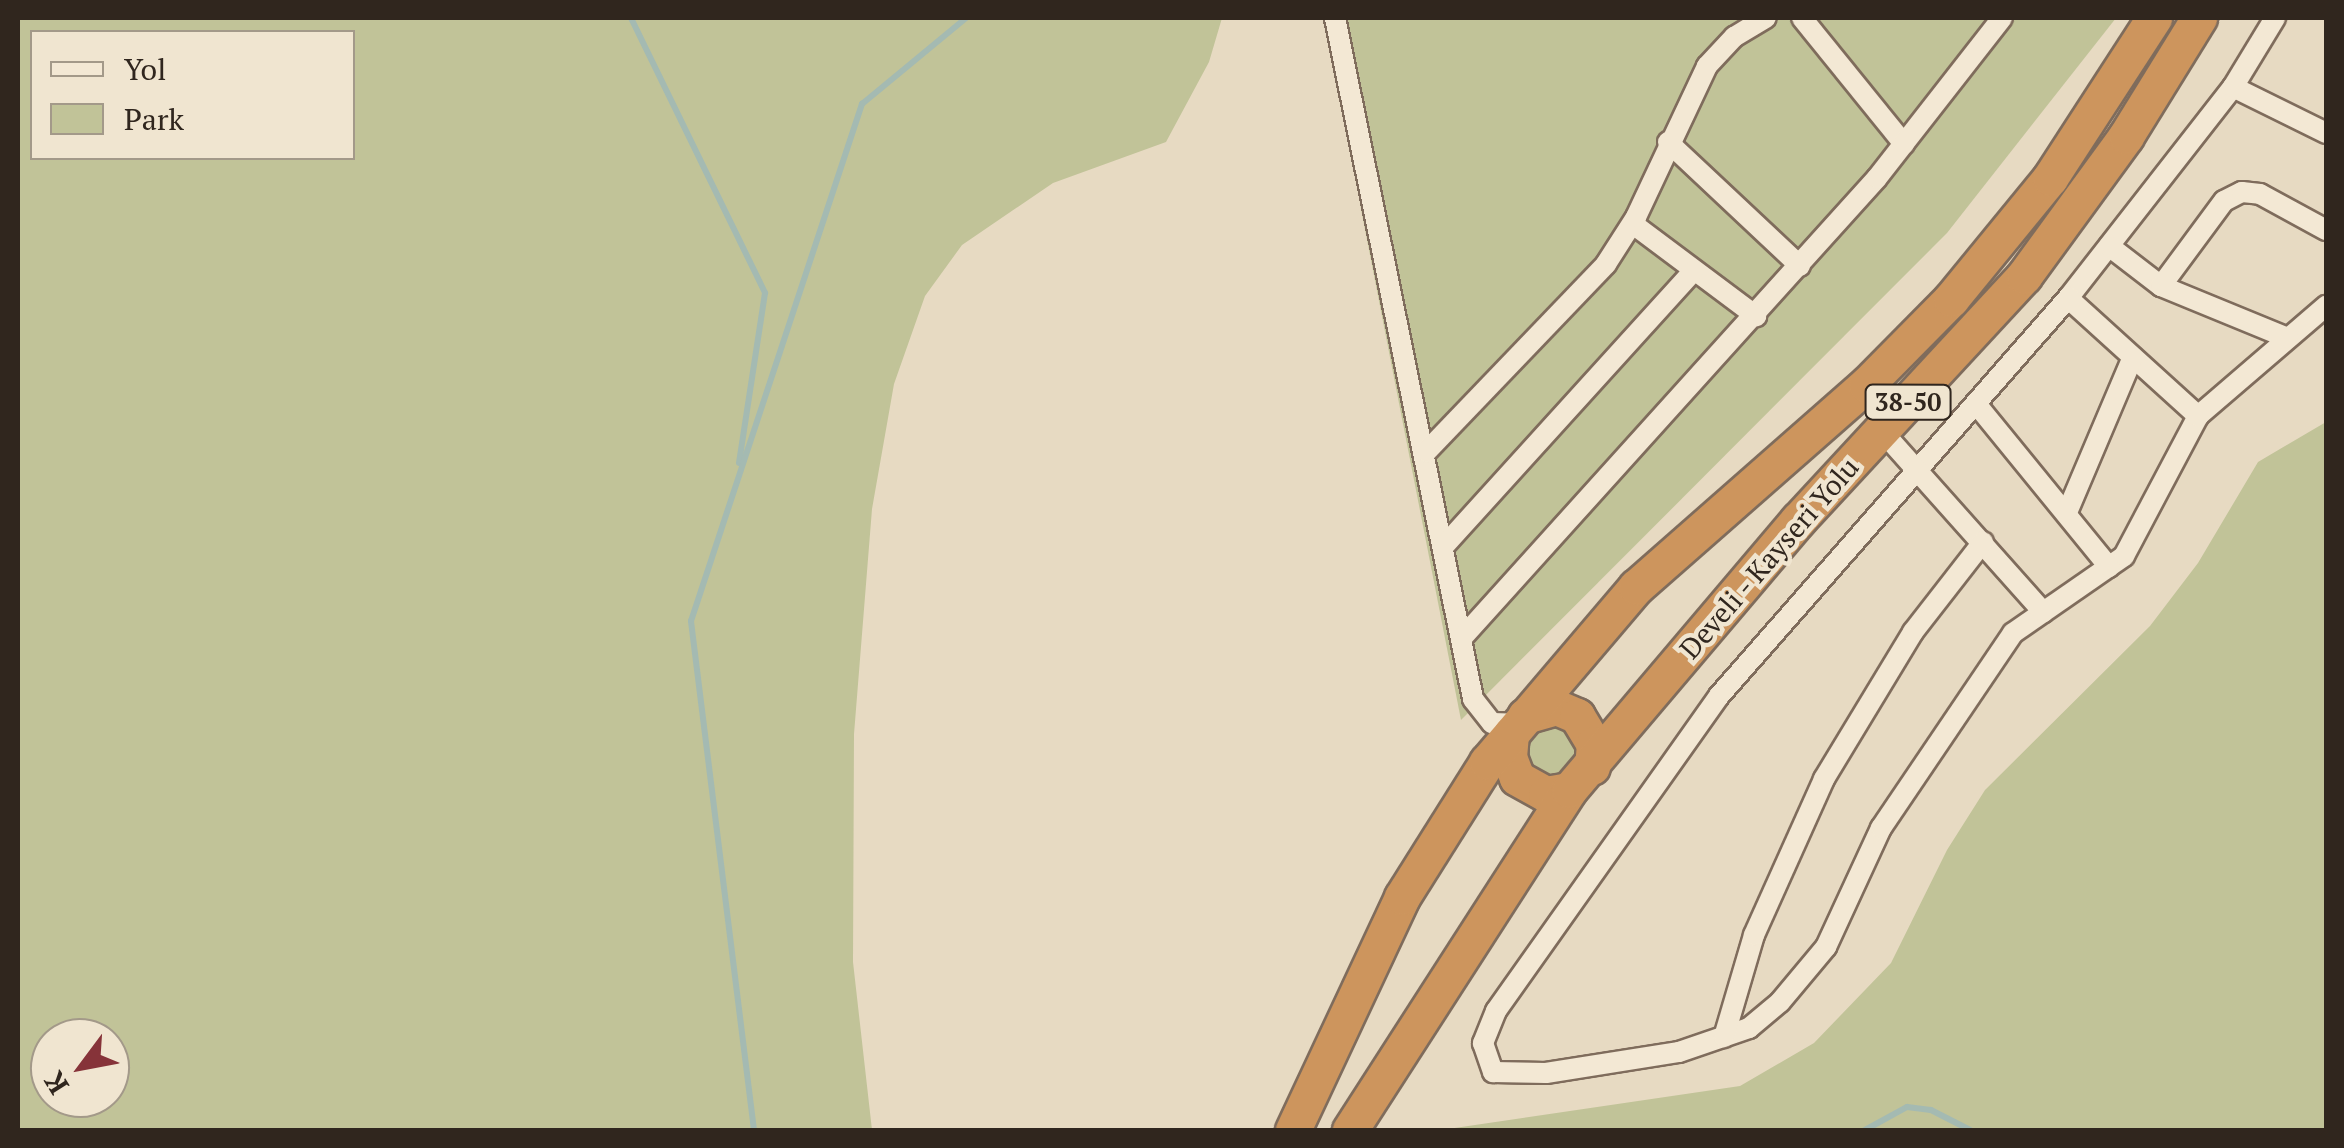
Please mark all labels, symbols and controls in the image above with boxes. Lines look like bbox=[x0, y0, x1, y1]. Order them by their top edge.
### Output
legend bbox=[30, 30, 355, 160]
text: Yol bbox=[124, 49, 166, 89]
text: Park bbox=[124, 99, 184, 139]
road number: 38-50 bbox=[1863, 382, 1953, 422]
street label: Develi - Kayseri Yolu bbox=[1672, 450, 1866, 666]
north arrow bbox=[30, 1018, 130, 1118]
text: K bbox=[35, 1065, 77, 1101]

